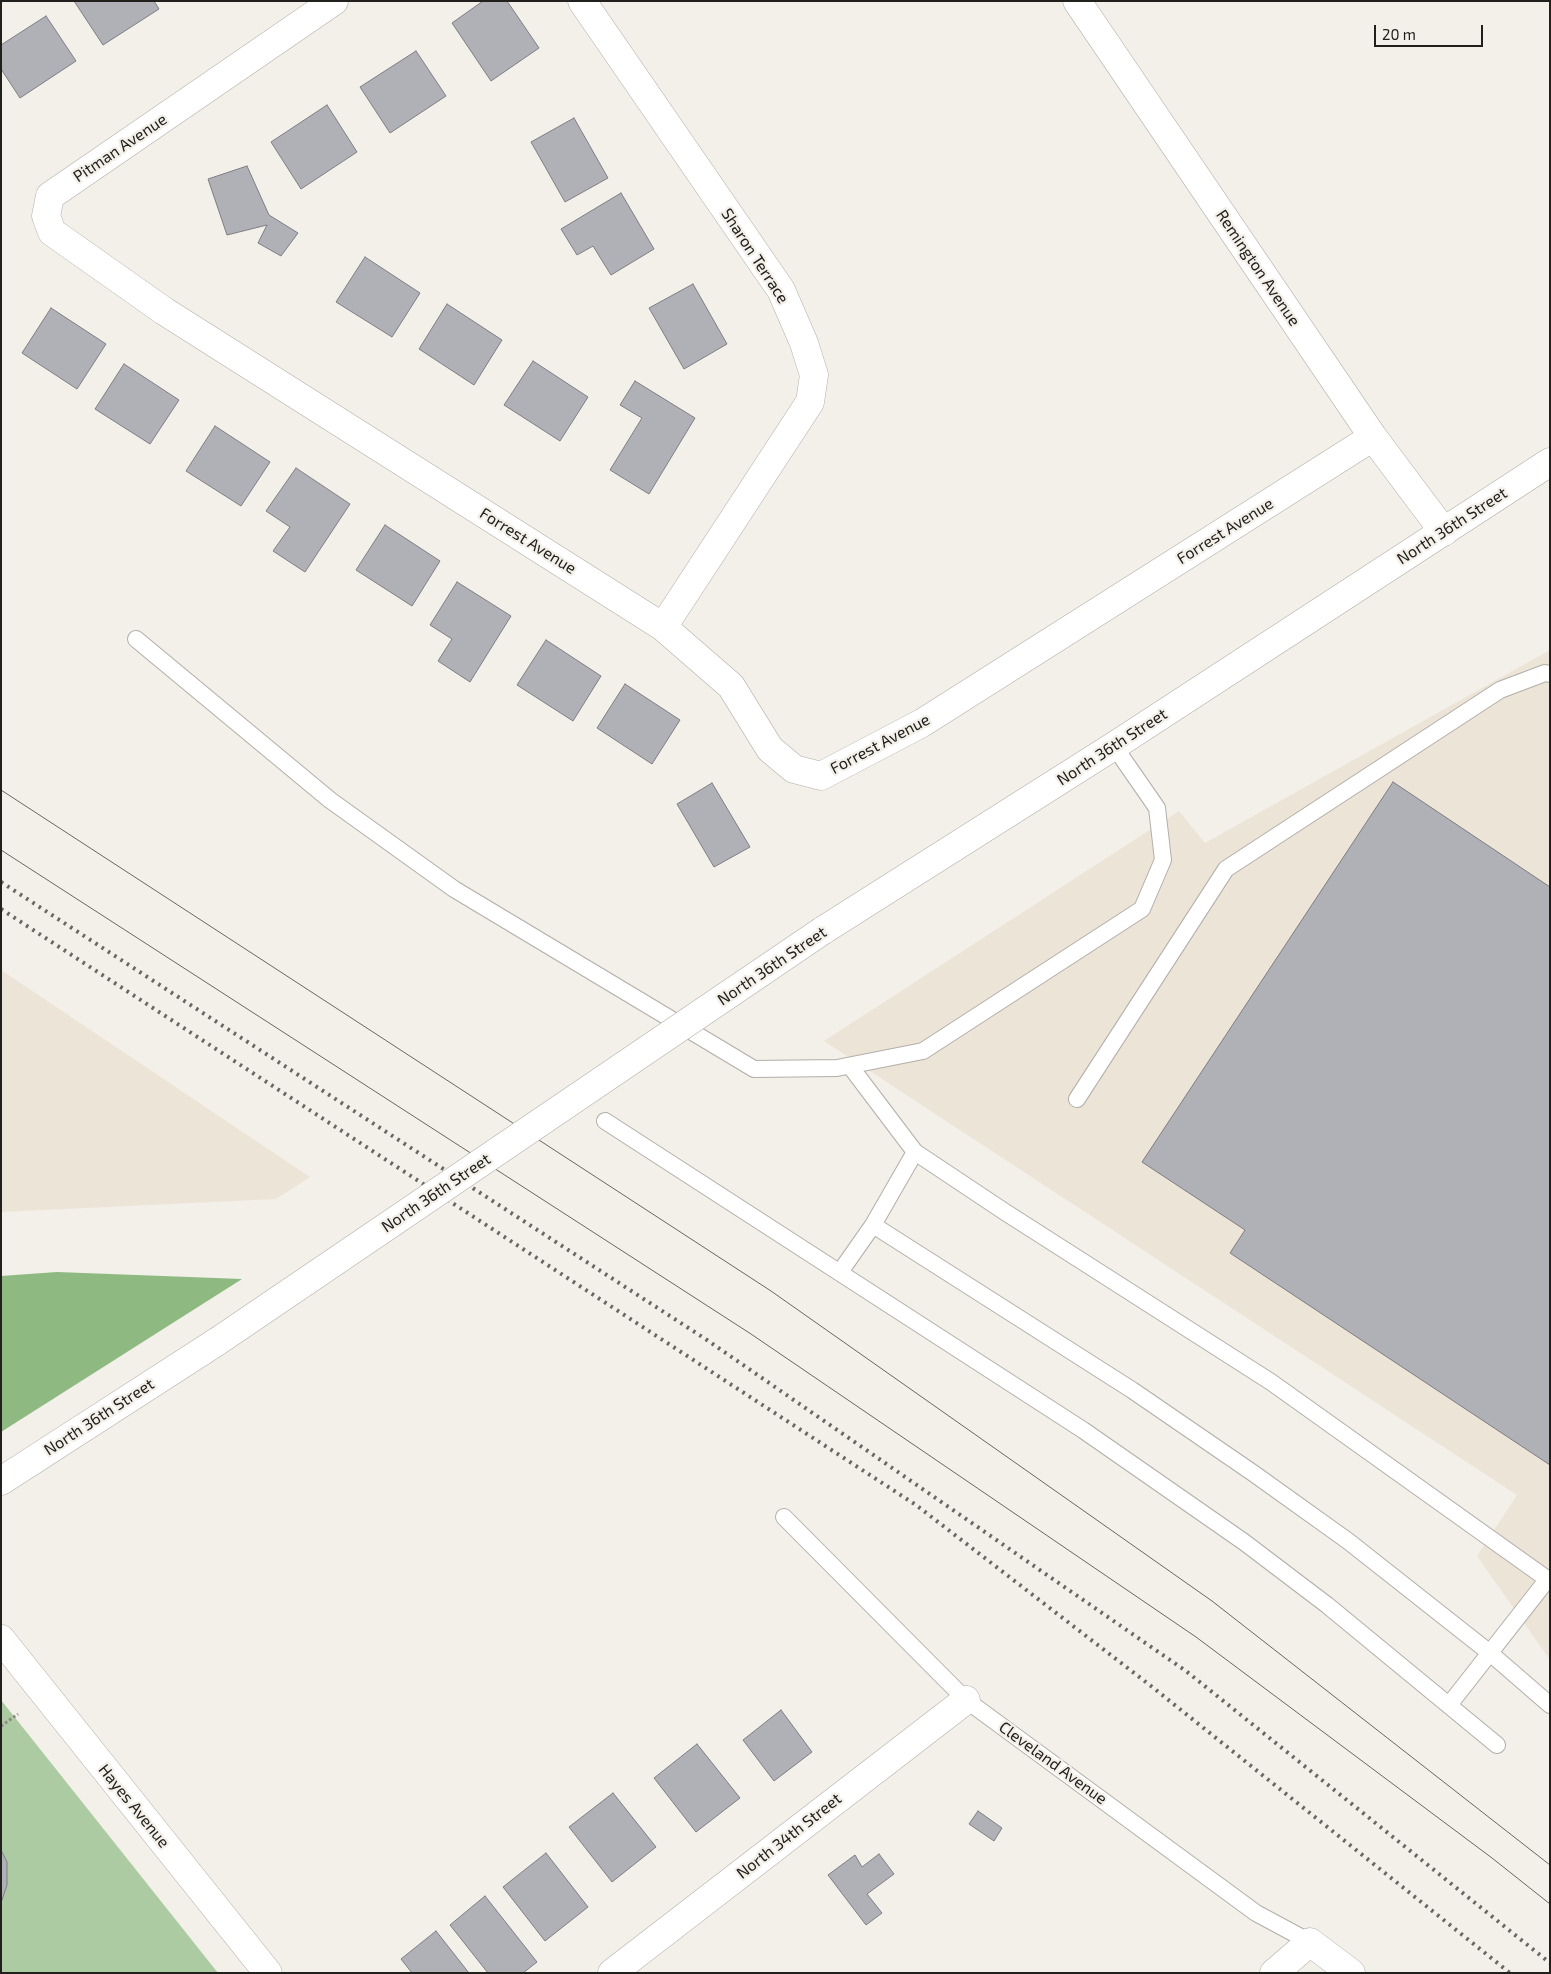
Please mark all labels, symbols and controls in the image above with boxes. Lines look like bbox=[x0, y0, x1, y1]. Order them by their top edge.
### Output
scale bar bbox=[1376, 15, 1485, 47]
text: 20 m bbox=[1382, 25, 1416, 43]
street label: Pitman Avenue bbox=[70, 110, 170, 186]
street label: Sharon Terrace bbox=[717, 205, 793, 307]
street label: Remington Avenue bbox=[1212, 206, 1304, 330]
street label: North 36th Street bbox=[1393, 483, 1511, 569]
street label: Forrest Avenue bbox=[1173, 494, 1277, 568]
street label: Forrest Avenue bbox=[476, 504, 580, 578]
street label: North 36th Street bbox=[1053, 704, 1171, 790]
street label: Forrest Avenue bbox=[827, 710, 933, 778]
street label: North 36th Street bbox=[714, 922, 830, 1010]
street label: North 36th Street bbox=[378, 1149, 494, 1237]
street label: North 36th Street bbox=[40, 1374, 158, 1460]
street label: Cleveland Avenue bbox=[995, 1717, 1111, 1809]
street label: Hayes Avenue bbox=[95, 1760, 173, 1852]
street label: North 34th Street bbox=[733, 1789, 845, 1883]

